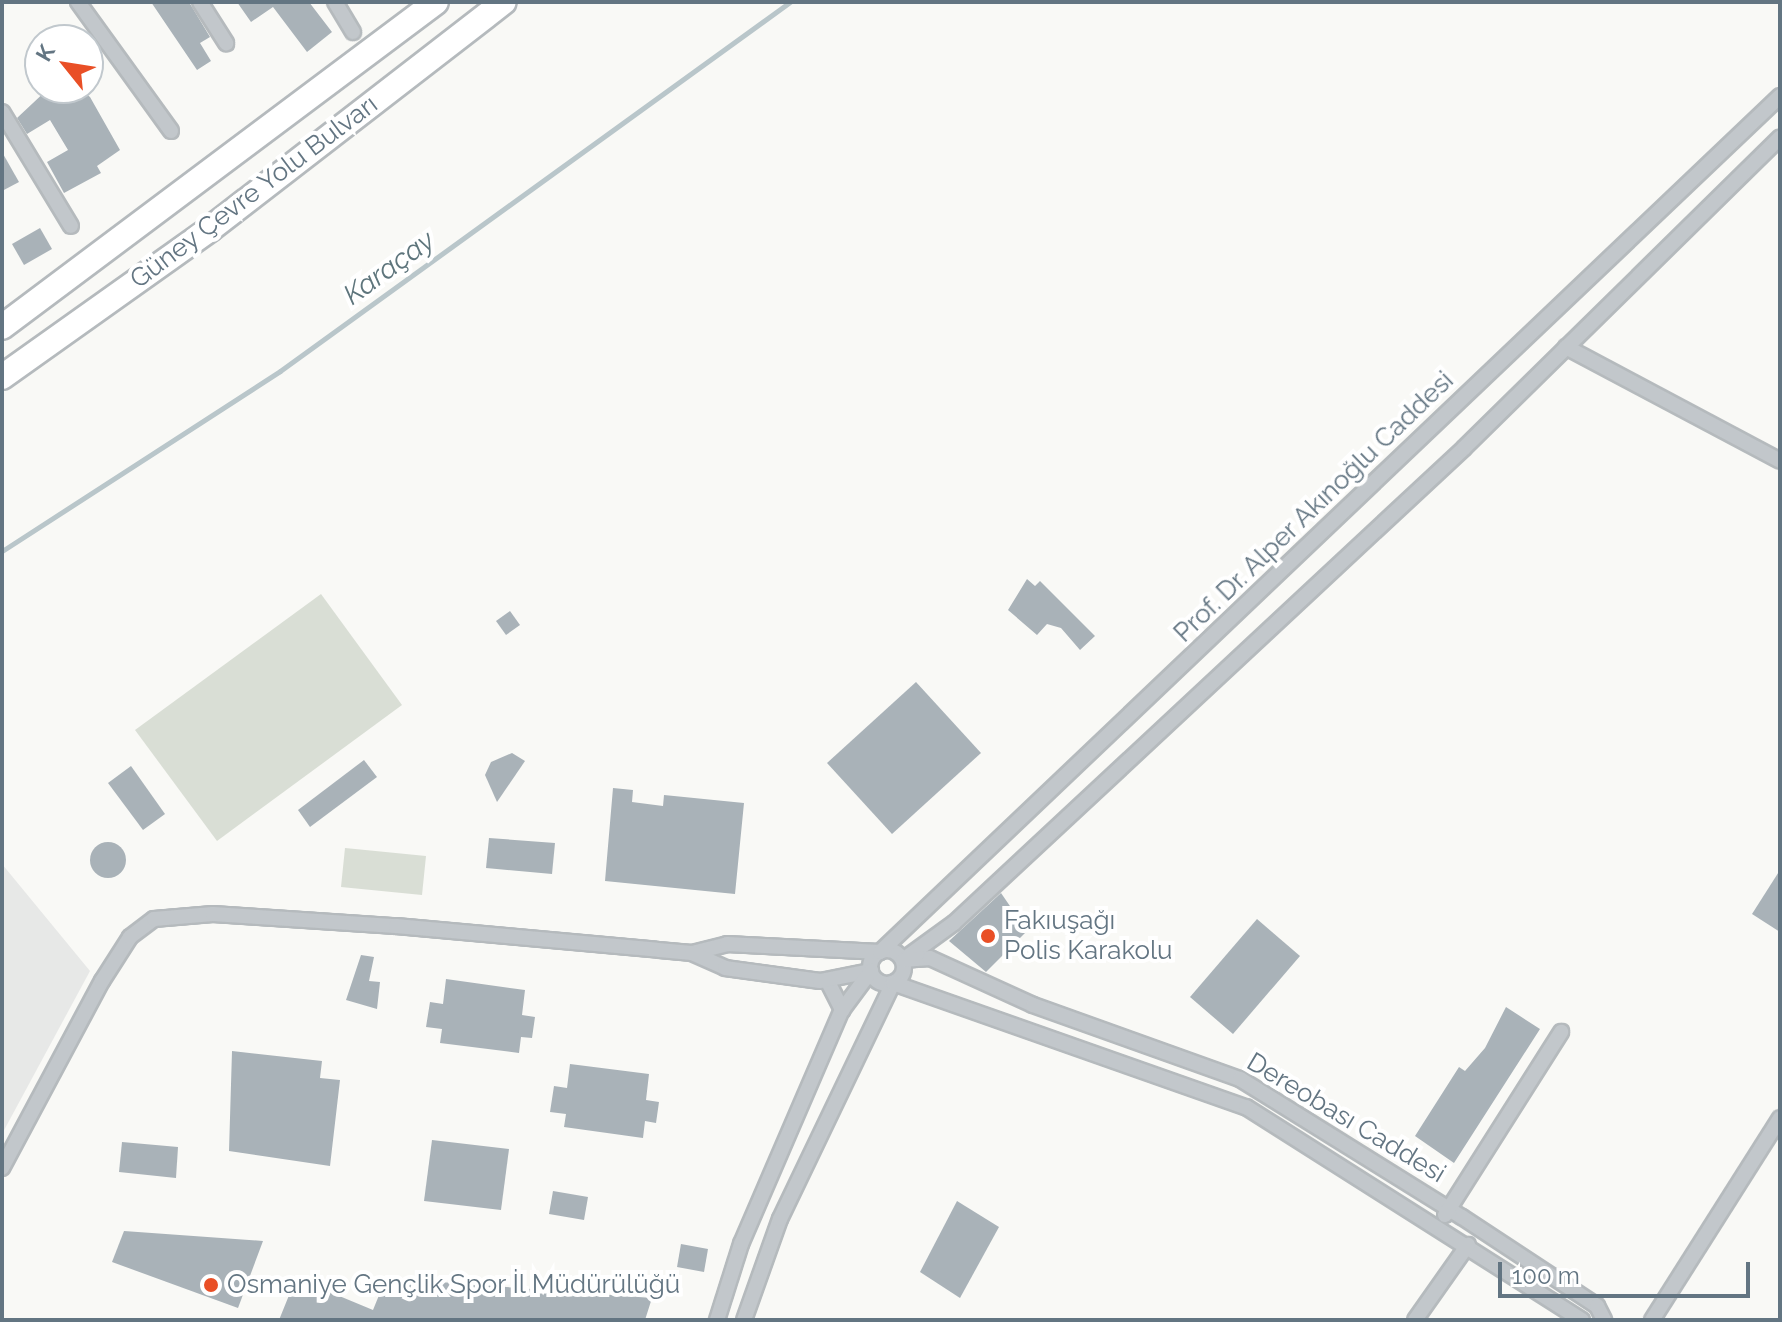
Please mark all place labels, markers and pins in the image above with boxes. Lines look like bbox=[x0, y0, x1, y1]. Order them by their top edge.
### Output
place label: Fakıuşağı Polis Karakolu bbox=[1004, 905, 1173, 966]
marker: Fakıuşağı Polis Karakolu bbox=[979, 927, 997, 945]
place label: Osmaniye Gençlik Spor İl Müdürülüğü bbox=[227, 1269, 682, 1301]
marker: Osmaniye Gençlik Spor İl Müdürülüğü bbox=[202, 1276, 220, 1294]

